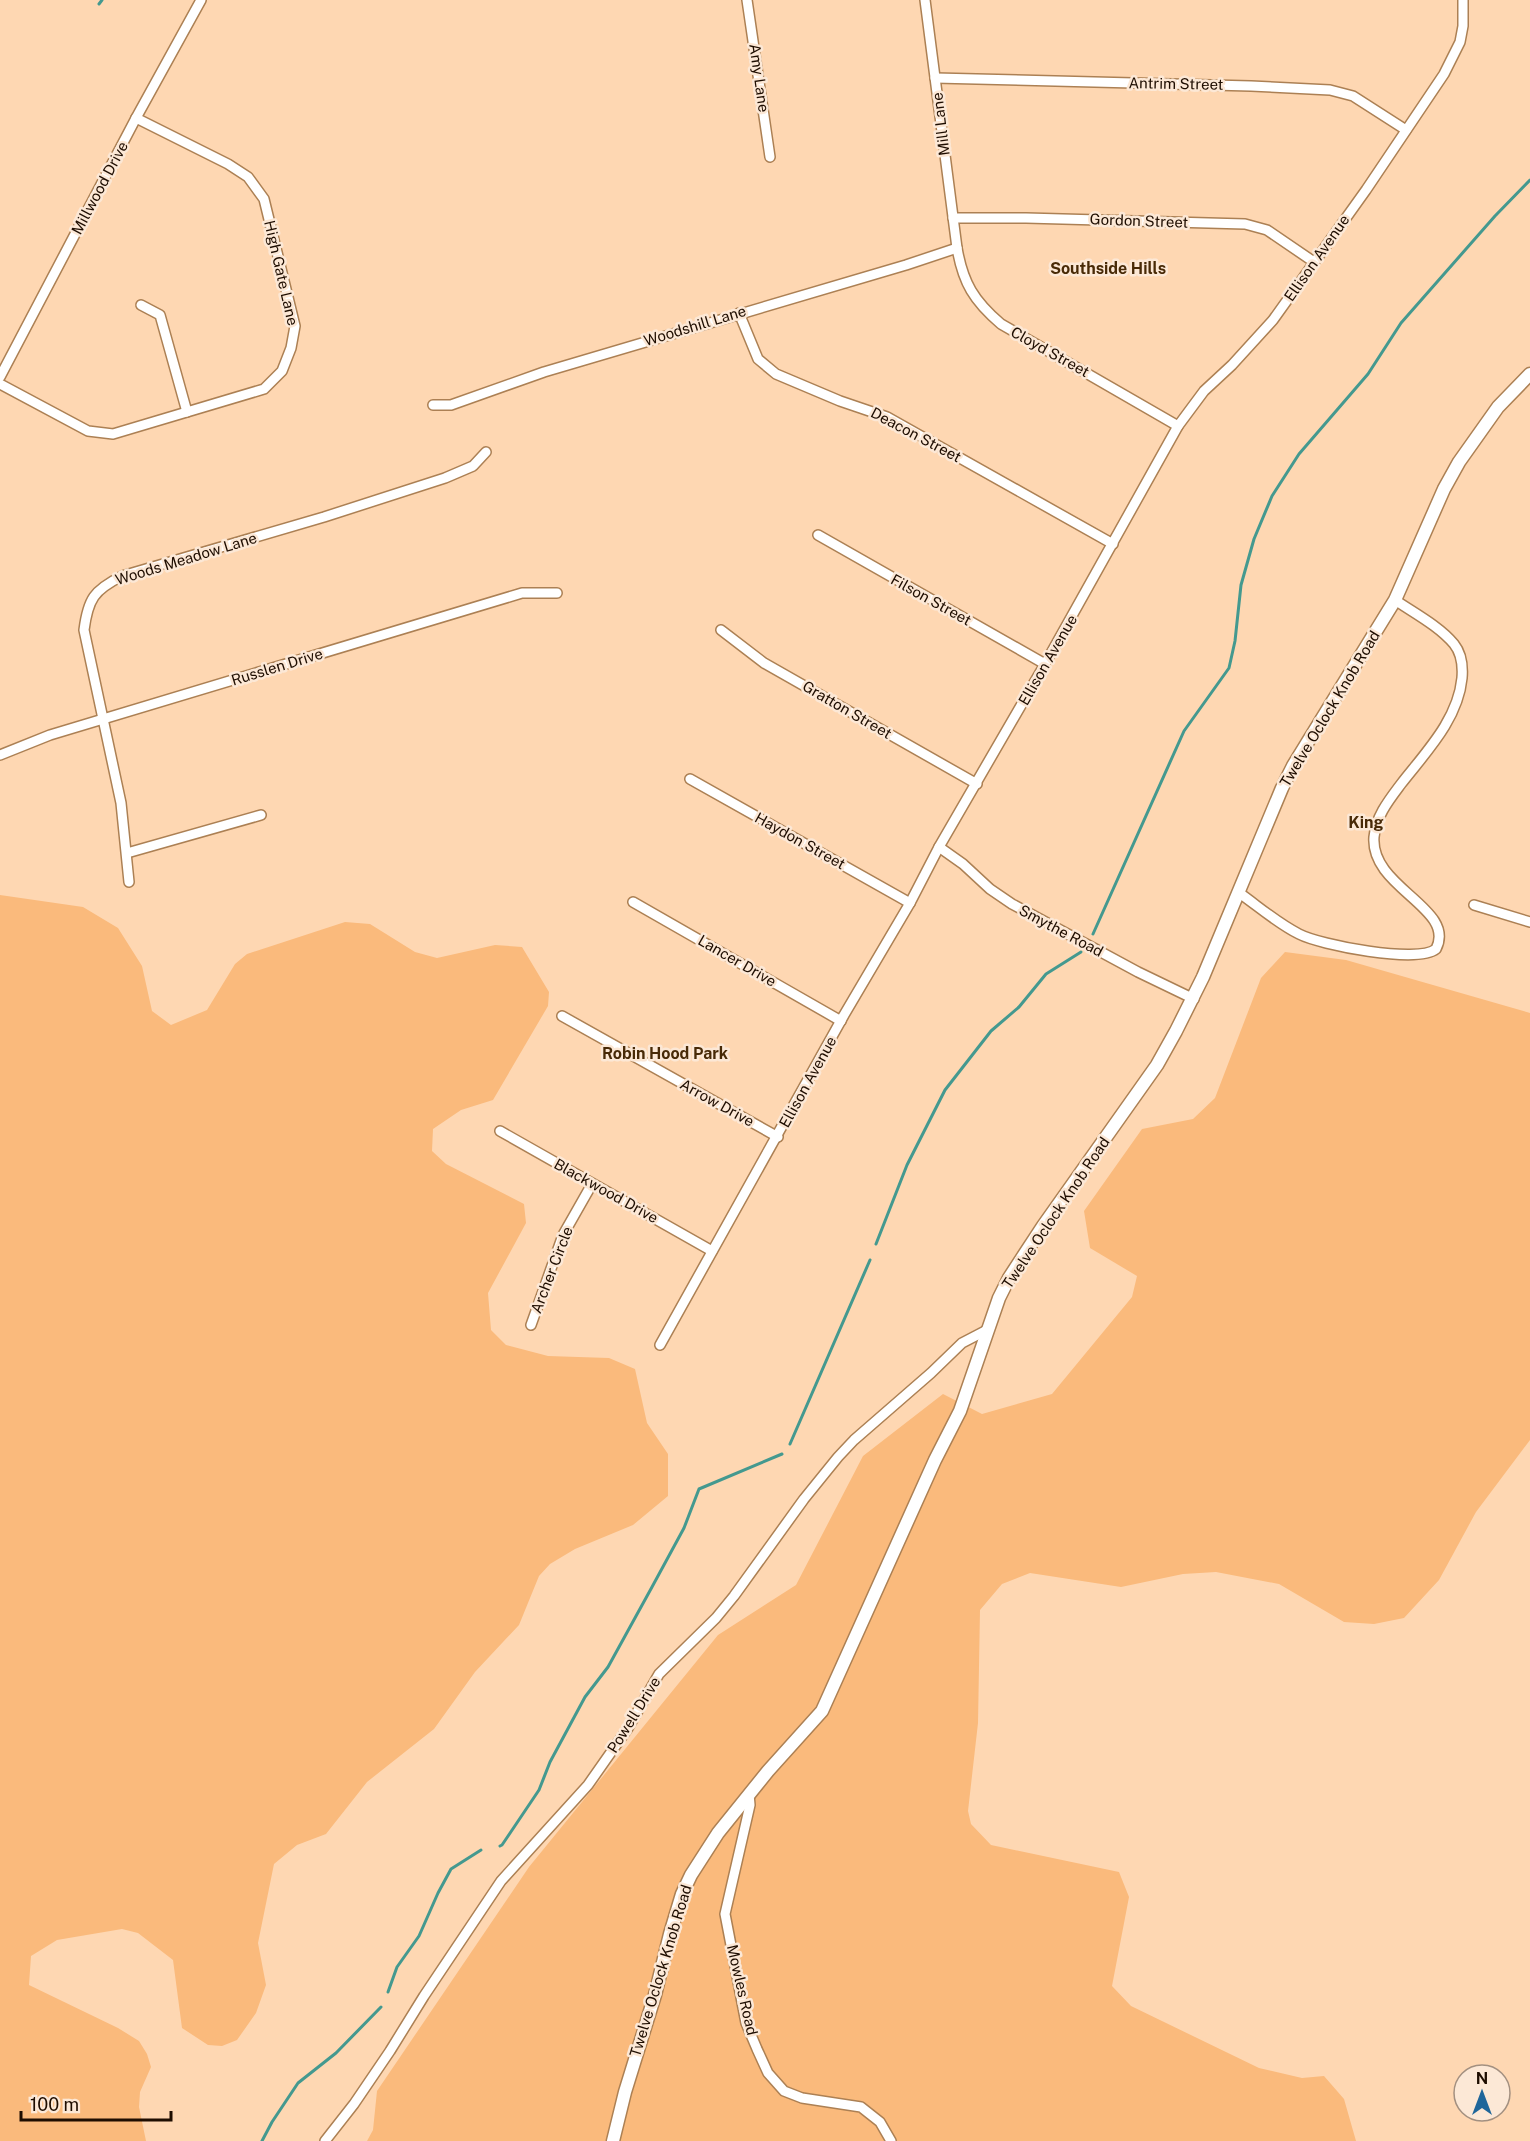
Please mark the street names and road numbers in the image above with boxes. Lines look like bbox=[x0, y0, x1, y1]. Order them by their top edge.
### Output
street label: Amy Lane bbox=[746, 43, 773, 113]
street label: Antrim Street bbox=[1128, 74, 1224, 93]
street label: Mill Lane bbox=[928, 92, 953, 157]
street label: Millwood Drive bbox=[68, 138, 131, 237]
street label: Gordon Street bbox=[1089, 210, 1189, 231]
street label: Ellison Avenue bbox=[1281, 211, 1353, 304]
street label: High Gate Lane bbox=[261, 219, 302, 327]
street label: Woodshill Lane bbox=[642, 302, 748, 349]
street label: Cloyd Street bbox=[1008, 323, 1093, 380]
street label: Deacon Street bbox=[868, 404, 964, 466]
street label: Woods Meadow Lane bbox=[113, 529, 259, 588]
street label: Filson Street bbox=[888, 570, 975, 629]
street label: Ellison Avenue bbox=[1015, 612, 1080, 708]
street label: Twelve Oclock Knob Road bbox=[1276, 628, 1383, 790]
street label: Russlen Drive bbox=[229, 645, 325, 689]
street label: Gratton Street bbox=[800, 677, 895, 742]
street label: Haydon Street bbox=[752, 809, 849, 873]
street label: Smythe Road bbox=[1016, 901, 1106, 960]
street label: Lancer Drive bbox=[695, 931, 779, 990]
street label: Ellison Avenue bbox=[776, 1033, 840, 1130]
street label: Arrow Drive bbox=[677, 1075, 757, 1130]
street label: Twelve Oclock Knob Road bbox=[998, 1134, 1113, 1292]
street label: Blackwood Drive bbox=[551, 1155, 661, 1226]
street label: Archer Circle bbox=[527, 1224, 576, 1316]
street label: Powell Drive bbox=[604, 1674, 664, 1756]
street label: Twelve Oclock Knob Road bbox=[626, 1883, 695, 2059]
street label: Mowles Road bbox=[724, 1943, 761, 2037]

